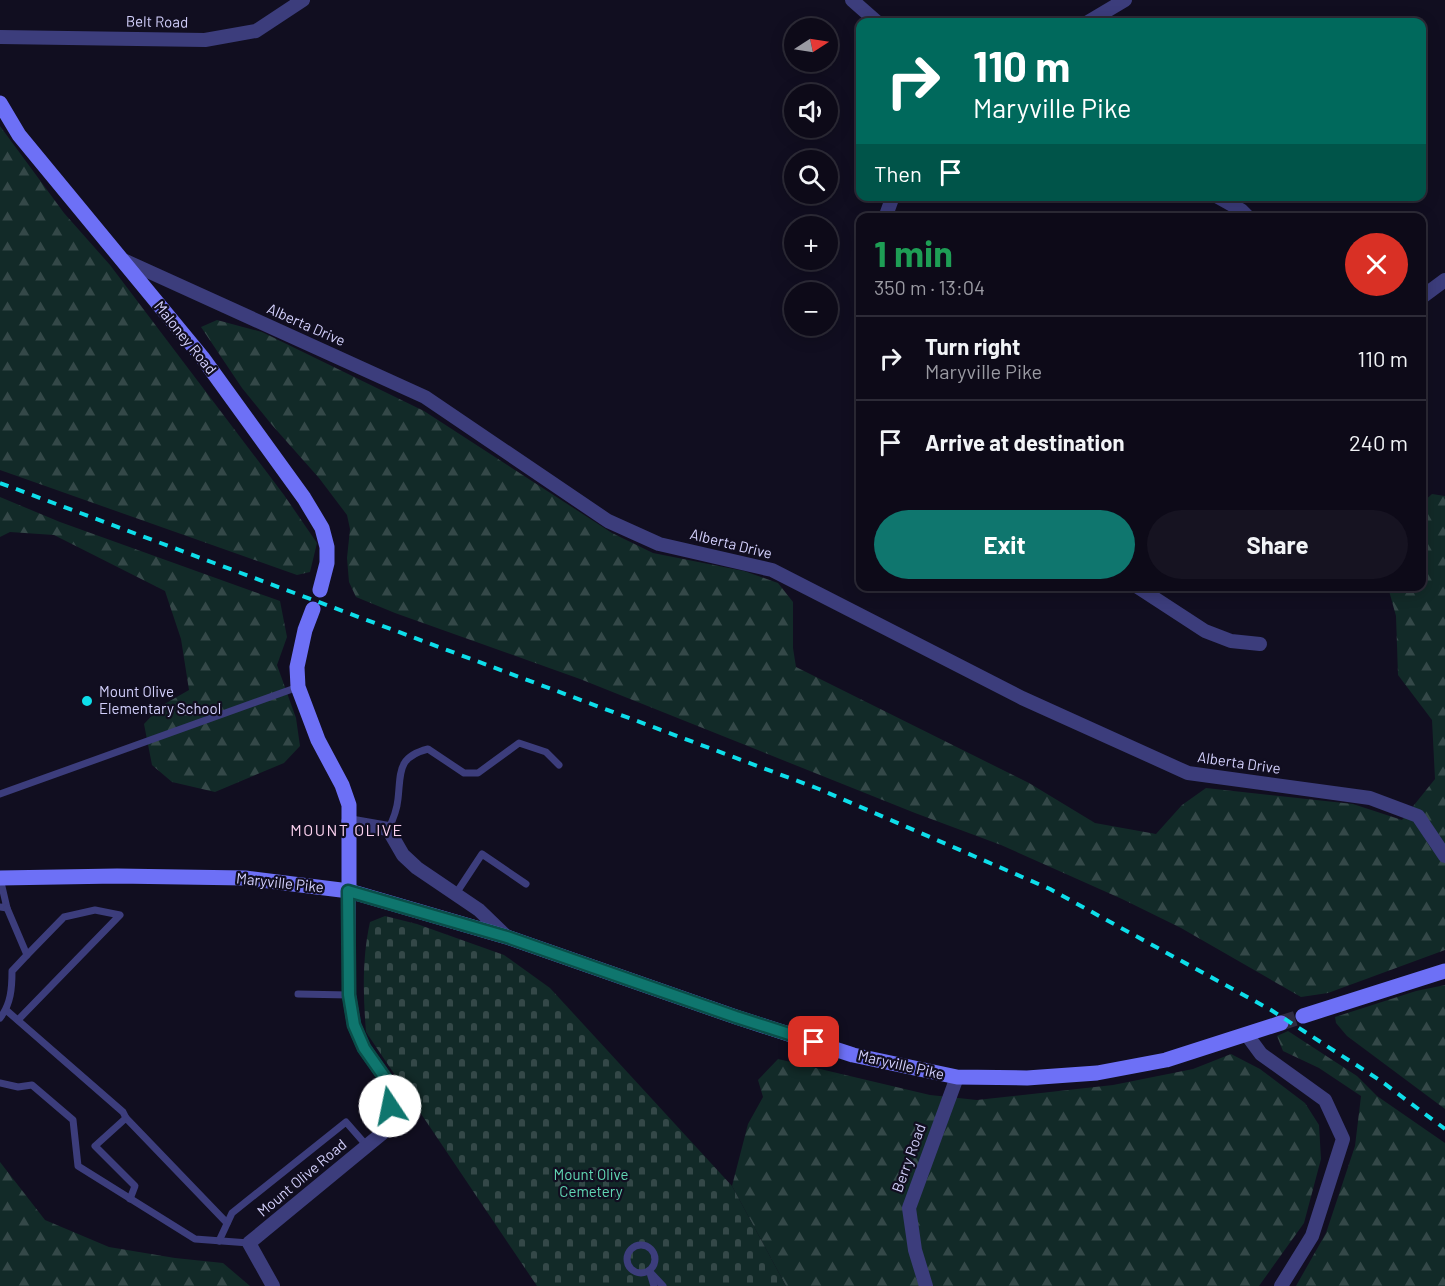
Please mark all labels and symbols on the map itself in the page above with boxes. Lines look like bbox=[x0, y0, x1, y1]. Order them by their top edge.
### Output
street label: Belt Road bbox=[126, 11, 188, 31]
north arrow bbox=[784, 18, 838, 72]
street label: Maloney Road bbox=[151, 297, 221, 378]
street label: Alberta Drive bbox=[264, 299, 348, 349]
street label: Alberta Drive bbox=[688, 524, 774, 562]
place label: Mount Olive Elementary School bbox=[99, 682, 221, 717]
marker: Mount Olive Elementary School bbox=[80, 694, 94, 708]
street label: Alberta Drive bbox=[1196, 747, 1282, 777]
district label: MOUNT OLIVE bbox=[290, 820, 404, 839]
street label: Maryville Pike bbox=[235, 868, 325, 896]
pin bbox=[788, 1016, 839, 1067]
street label: Maryville Pike bbox=[856, 1045, 946, 1083]
position arrow bbox=[358, 1074, 422, 1138]
street label: Berry Road bbox=[887, 1121, 929, 1194]
street label: Mount Olive Road bbox=[253, 1135, 350, 1220]
park label: Mount Olive Cemetery bbox=[554, 1165, 628, 1200]

